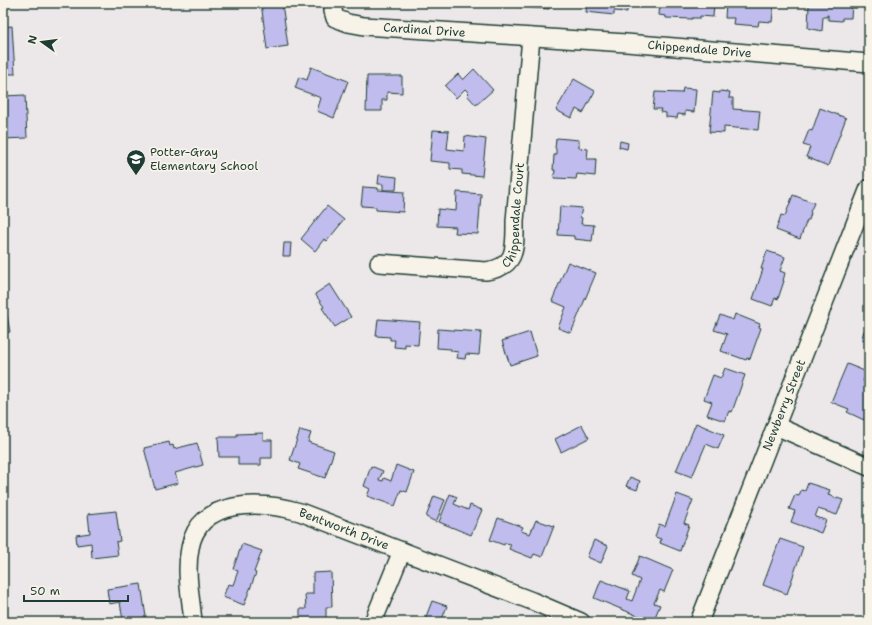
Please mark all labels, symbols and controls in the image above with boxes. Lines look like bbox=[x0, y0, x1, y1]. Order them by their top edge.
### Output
street label: Cardinal Drive bbox=[383, 19, 466, 41]
north arrow bbox=[22, 22, 62, 62]
text: N bbox=[24, 33, 41, 46]
street label: Chippendale Drive bbox=[647, 37, 753, 61]
place label: Potter-Gray Elementary School bbox=[150, 144, 258, 174]
school or university icon: Potter-Gray Elementary School bbox=[125, 148, 147, 176]
street label: Chippendale Court bbox=[498, 162, 528, 272]
street label: Newberry Street bbox=[759, 357, 809, 453]
street label: Bentworth Drive bbox=[297, 504, 392, 553]
scale bar bbox=[24, 577, 128, 603]
text: 50 m bbox=[30, 583, 60, 599]

